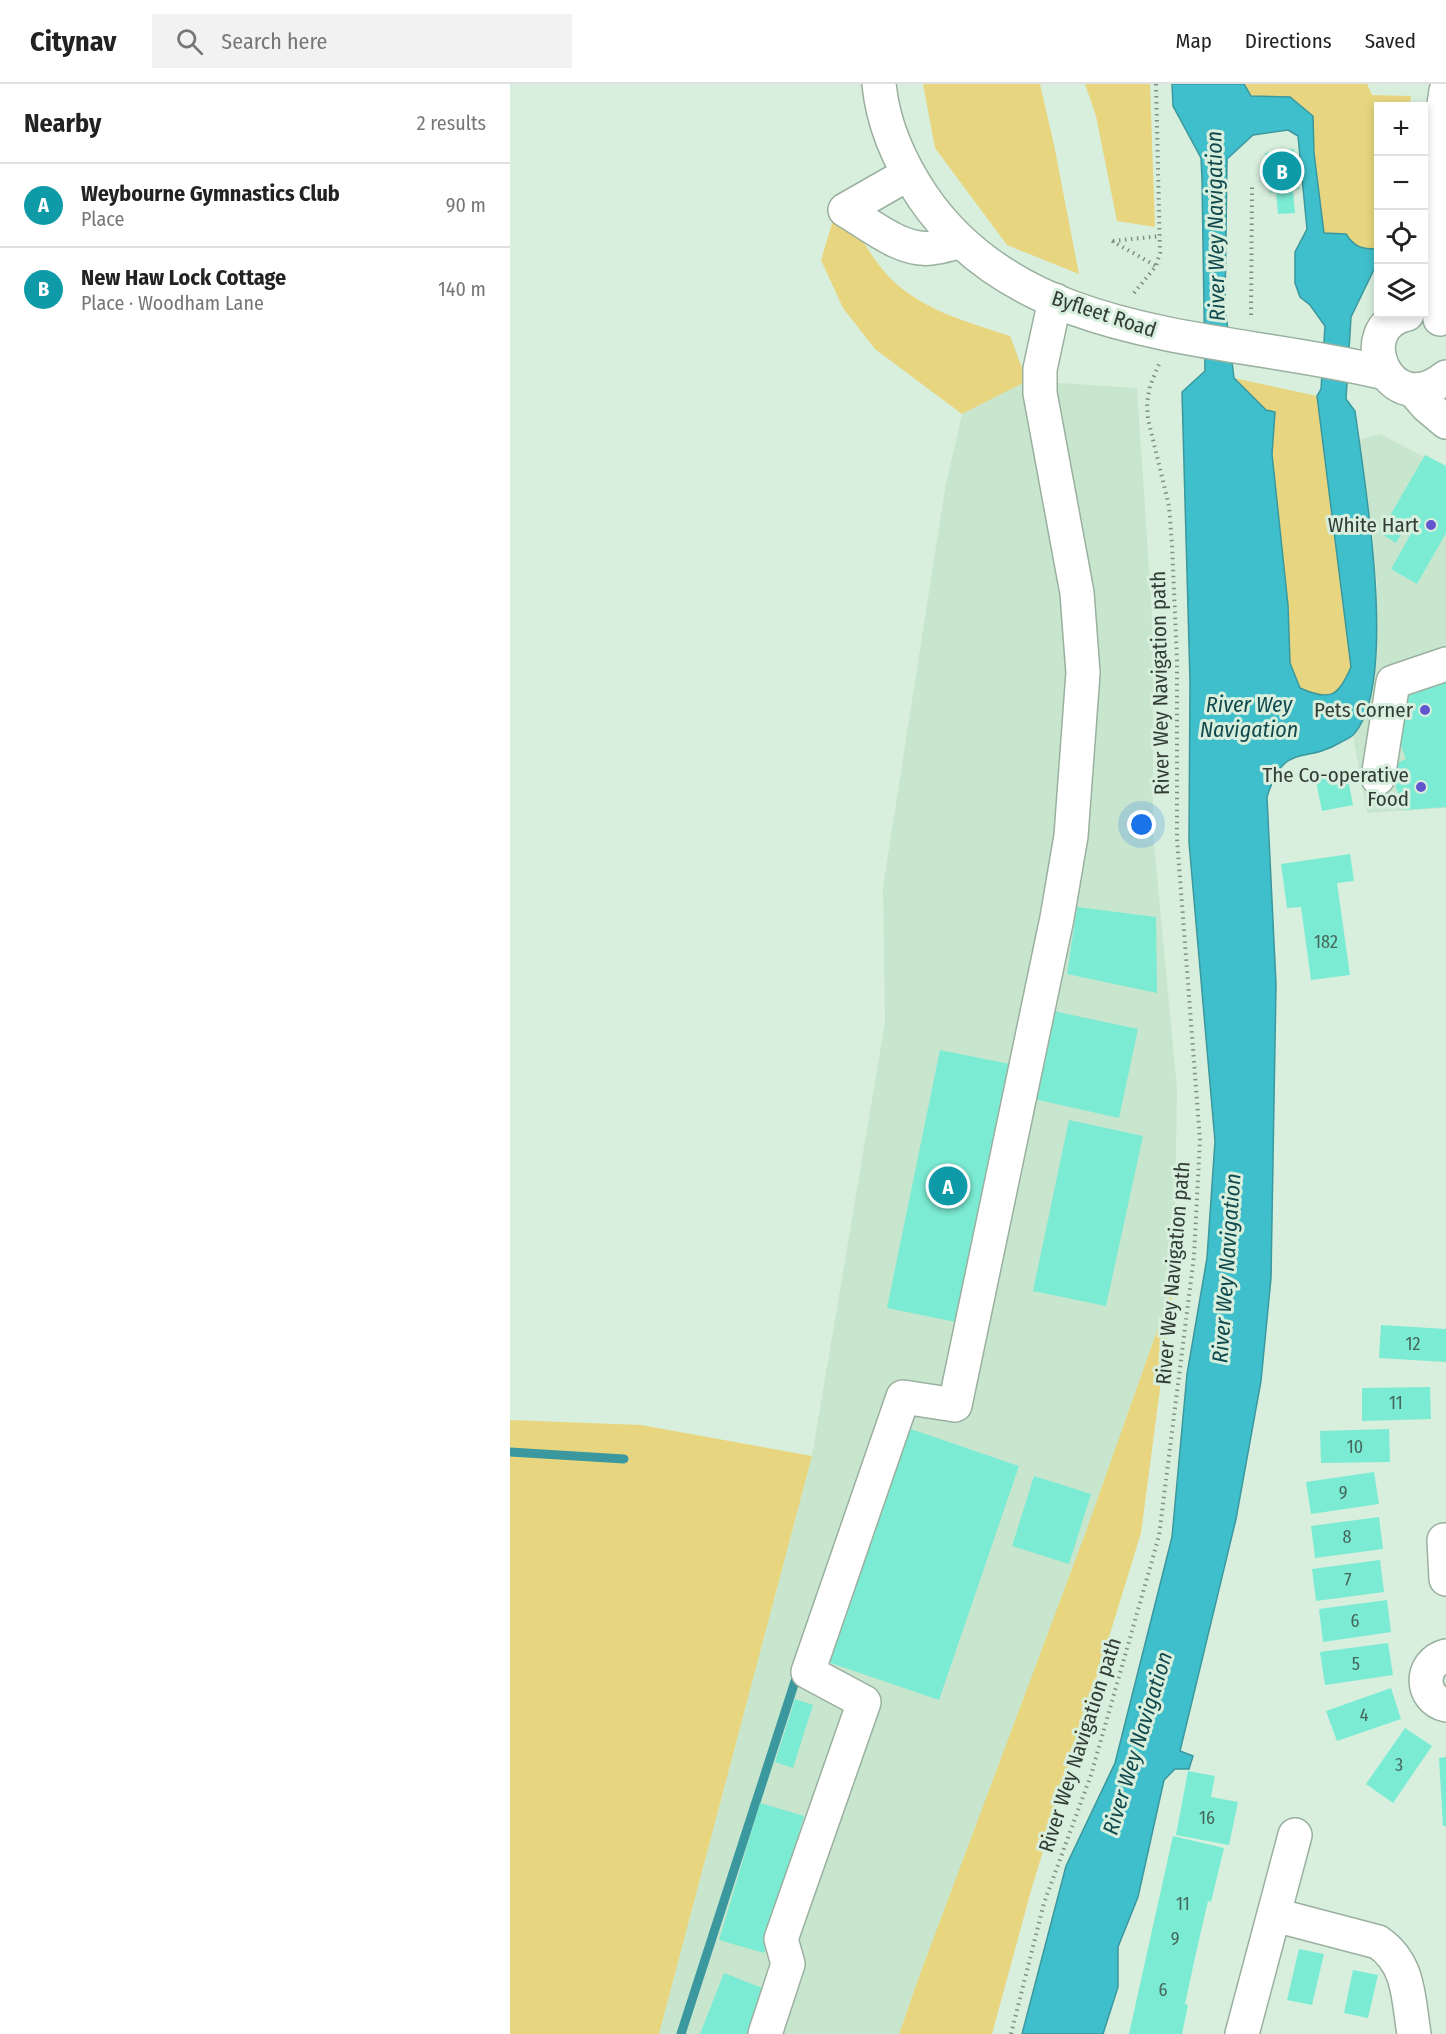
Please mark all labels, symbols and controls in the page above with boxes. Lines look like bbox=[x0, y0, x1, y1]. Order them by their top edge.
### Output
search box bbox=[152, 14, 572, 68]
text: Citynav bbox=[30, 25, 116, 58]
icon: search bbox=[173, 25, 206, 58]
text: Search here bbox=[221, 28, 327, 55]
text: Map bbox=[1175, 28, 1212, 54]
text: Directions bbox=[1245, 28, 1332, 54]
text: Saved bbox=[1365, 28, 1416, 54]
map controls bbox=[1374, 102, 1428, 318]
button: + bbox=[1374, 102, 1428, 156]
text: Nearby bbox=[24, 108, 101, 139]
text: 2 results bbox=[417, 111, 486, 135]
water label: River Wey Navigation bbox=[1200, 131, 1231, 321]
pin: B bbox=[1262, 148, 1302, 194]
button: − bbox=[1374, 156, 1428, 210]
text: Weybourne Gymnastics Club bbox=[81, 180, 340, 207]
text: A bbox=[38, 193, 49, 217]
text: 90 m bbox=[446, 193, 486, 217]
text: Place bbox=[81, 207, 124, 231]
button: locate bbox=[1374, 210, 1428, 264]
text: New Haw Lock Cottage bbox=[81, 264, 286, 291]
button: layers bbox=[1374, 264, 1428, 318]
text: B bbox=[38, 277, 49, 301]
text: 140 m bbox=[438, 277, 486, 301]
street label: Byfleet Road bbox=[1048, 285, 1160, 343]
text: Place · Woodham Lane bbox=[81, 291, 264, 315]
place label: White Hart bbox=[1328, 512, 1419, 538]
marker: White Hart bbox=[1424, 518, 1438, 532]
street label: River Wey Navigation path bbox=[1145, 571, 1175, 795]
water label: River Wey Navigation bbox=[1200, 691, 1298, 743]
place label: Pets Corner bbox=[1314, 697, 1414, 723]
marker: Pets Corner bbox=[1418, 703, 1432, 717]
place label: The Co-operative Food bbox=[1263, 762, 1409, 812]
marker: The Co-operative Food bbox=[1414, 780, 1428, 794]
your location bbox=[1127, 810, 1156, 839]
house number: 182 bbox=[1314, 931, 1338, 953]
street label: River Wey Navigation path bbox=[1150, 1160, 1196, 1386]
pin: A bbox=[928, 1164, 968, 1208]
water label: River Wey Navigation bbox=[1206, 1172, 1247, 1364]
house number: 12 bbox=[1406, 1333, 1421, 1355]
house number: 11 bbox=[1389, 1392, 1403, 1414]
house number: 10 bbox=[1347, 1436, 1363, 1458]
house number: 9 bbox=[1339, 1482, 1347, 1504]
house number: 8 bbox=[1343, 1526, 1352, 1548]
house number: 7 bbox=[1344, 1569, 1352, 1591]
house number: 6 bbox=[1351, 1610, 1360, 1632]
street label: River Wey Navigation path bbox=[1033, 1634, 1127, 1856]
water label: River Wey Navigation bbox=[1097, 1648, 1178, 1838]
house number: 5 bbox=[1352, 1653, 1360, 1675]
house number: 4 bbox=[1360, 1704, 1369, 1726]
house number: 3 bbox=[1395, 1754, 1403, 1776]
house number: 16 bbox=[1199, 1807, 1215, 1829]
house number: 11 bbox=[1176, 1893, 1190, 1915]
house number: 9 bbox=[1171, 1928, 1179, 1950]
house number: 6 bbox=[1159, 1979, 1168, 2001]

